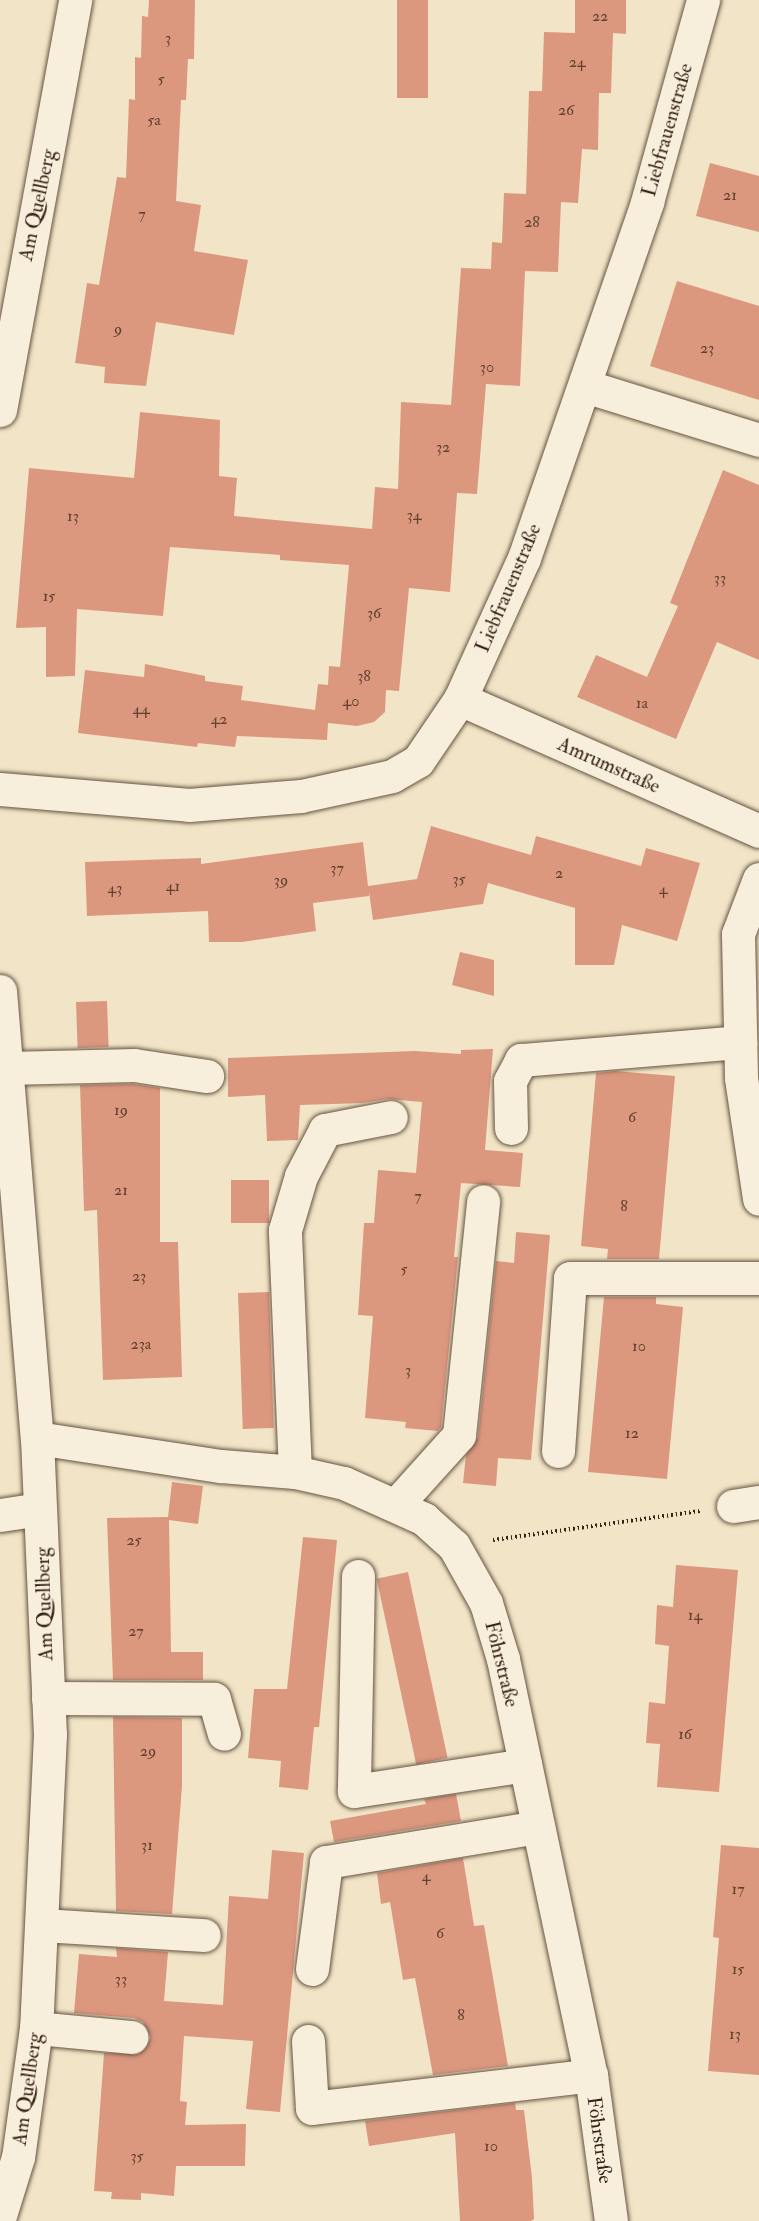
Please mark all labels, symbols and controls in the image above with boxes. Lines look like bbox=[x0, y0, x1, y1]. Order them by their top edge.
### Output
house number: 22 bbox=[592, 6, 608, 26]
house number: 3 bbox=[165, 28, 171, 48]
house number: 24 bbox=[569, 52, 585, 72]
street label: Liebfrauenstraße bbox=[637, 61, 697, 199]
house number: 5 bbox=[157, 69, 165, 89]
house number: 26 bbox=[558, 100, 574, 120]
house number: 5a bbox=[147, 110, 161, 130]
street label: Am Quellberg bbox=[13, 147, 61, 263]
house number: 21 bbox=[723, 185, 737, 205]
house number: 7 bbox=[138, 204, 146, 224]
house number: 28 bbox=[524, 212, 540, 232]
house number: 9 bbox=[114, 319, 122, 339]
house number: 23 bbox=[700, 338, 714, 358]
house number: 30 bbox=[480, 357, 494, 377]
house number: 32 bbox=[436, 437, 450, 457]
house number: 34 bbox=[407, 505, 421, 525]
house number: 13 bbox=[67, 506, 79, 526]
street label: Liebfrauenstraße bbox=[470, 520, 546, 656]
house number: 33 bbox=[714, 568, 726, 588]
house number: 15 bbox=[43, 586, 55, 606]
house number: 36 bbox=[367, 603, 381, 623]
house number: 38 bbox=[357, 666, 371, 686]
house number: 40 bbox=[343, 691, 359, 711]
house number: 1a bbox=[636, 693, 648, 713]
house number: 44 bbox=[132, 699, 150, 719]
house number: 42 bbox=[211, 709, 227, 729]
street label: Amrumstraße bbox=[554, 732, 664, 798]
house number: 37 bbox=[330, 858, 344, 878]
house number: 2 bbox=[555, 863, 563, 883]
house number: 35 bbox=[452, 869, 466, 889]
house number: 39 bbox=[274, 870, 288, 890]
house number: 41 bbox=[166, 876, 180, 896]
house number: 43 bbox=[108, 878, 122, 898]
house number: 4 bbox=[659, 879, 667, 899]
house number: 19 bbox=[114, 1100, 128, 1120]
house number: 6 bbox=[628, 1107, 636, 1127]
house number: 21 bbox=[114, 1180, 128, 1200]
house number: 7 bbox=[414, 1186, 422, 1206]
house number: 8 bbox=[620, 1196, 628, 1216]
house number: 5 bbox=[400, 1259, 408, 1279]
house number: 23 bbox=[132, 1266, 146, 1286]
house number: 23a bbox=[131, 1334, 151, 1354]
house number: 10 bbox=[632, 1336, 646, 1356]
house number: 3 bbox=[405, 1360, 411, 1380]
house number: 12 bbox=[625, 1423, 639, 1443]
house number: 25 bbox=[126, 1530, 142, 1550]
street label: Am Quellberg bbox=[30, 1547, 58, 1661]
house number: 14 bbox=[688, 1605, 702, 1625]
street label: Föhrstraße bbox=[480, 1619, 524, 1709]
house number: 27 bbox=[128, 1621, 144, 1641]
house number: 16 bbox=[678, 1724, 692, 1744]
house number: 29 bbox=[140, 1741, 156, 1761]
house number: 31 bbox=[141, 1835, 153, 1855]
house number: 4 bbox=[422, 1866, 430, 1886]
house number: 17 bbox=[731, 1879, 745, 1899]
house number: 6 bbox=[436, 1923, 444, 1943]
house number: 15 bbox=[732, 1959, 744, 1979]
house number: 33 bbox=[115, 1969, 127, 1989]
house number: 8 bbox=[457, 2005, 465, 2025]
house number: 13 bbox=[729, 2024, 741, 2044]
street label: Am Quellberg bbox=[7, 2031, 47, 2147]
street label: Föhrstraße bbox=[582, 2095, 618, 2185]
house number: 10 bbox=[484, 2136, 498, 2156]
house number: 35 bbox=[130, 2146, 144, 2166]

